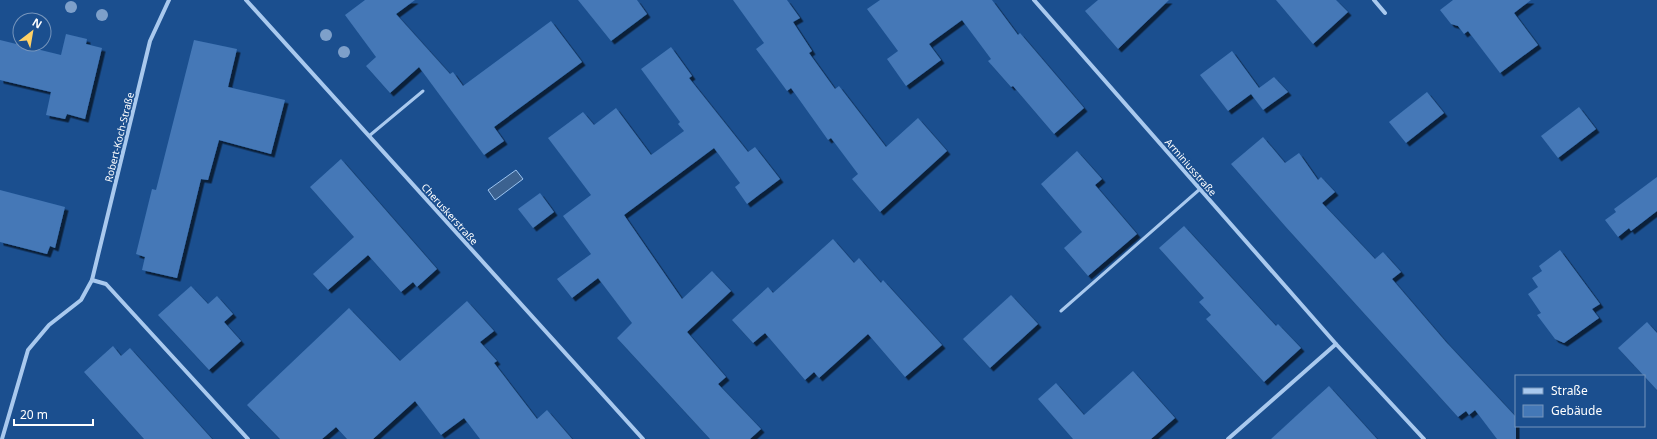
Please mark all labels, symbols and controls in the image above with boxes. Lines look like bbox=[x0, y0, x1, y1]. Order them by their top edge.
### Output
north arrow bbox=[12, 12, 52, 52]
text: N bbox=[30, 14, 45, 32]
street label: Robert-Koch-Straße bbox=[101, 90, 137, 183]
street label: Arminiusstraße bbox=[1162, 135, 1220, 199]
street label: Cheruskerstraße bbox=[419, 180, 482, 248]
legend bbox=[1515, 375, 1645, 427]
text: Straße bbox=[1551, 382, 1588, 399]
scale bar bbox=[14, 401, 93, 427]
text: Gebäude bbox=[1551, 402, 1602, 419]
text: 20 m bbox=[20, 406, 48, 423]

